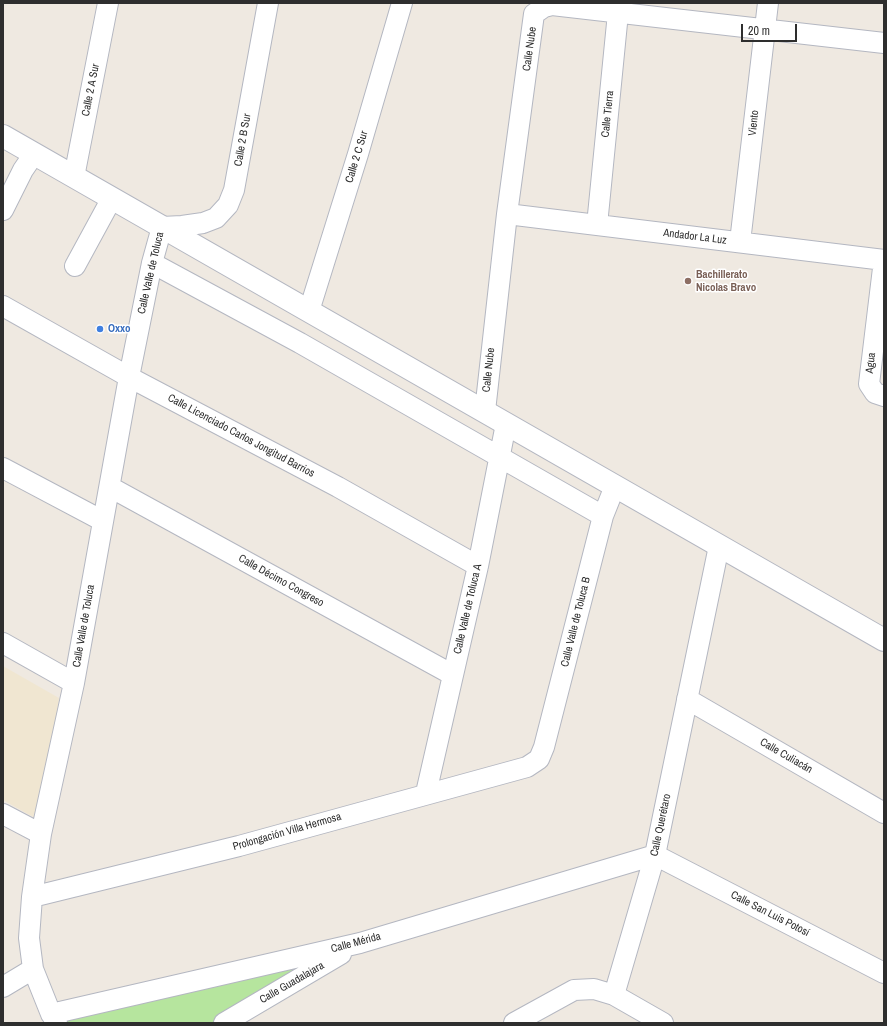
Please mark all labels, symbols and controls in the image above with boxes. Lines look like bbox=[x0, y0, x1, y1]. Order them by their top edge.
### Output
scale bar bbox=[743, 16, 799, 42]
text: 20 m bbox=[748, 23, 770, 39]
street label: Calle Nube bbox=[520, 26, 540, 72]
street label: Calle 2 A Sur bbox=[79, 63, 103, 117]
street label: Calle Tierra bbox=[599, 90, 617, 138]
street label: Viento bbox=[746, 109, 762, 137]
street label: Calle 2 B Sur bbox=[232, 113, 254, 167]
street label: Calle 2 C Sur bbox=[343, 129, 371, 185]
street label: Andador La Luz bbox=[663, 227, 727, 247]
street label: Calle Valle de Toluca bbox=[135, 231, 167, 315]
place label: Bachillerato Nicolas Bravo bbox=[696, 268, 756, 294]
marker: Bachillerato Nicolas Bravo bbox=[683, 276, 693, 286]
place label: Oxxo bbox=[108, 322, 131, 336]
marker: Oxxo bbox=[95, 324, 105, 334]
street label: Calle Nube bbox=[480, 347, 498, 393]
street label: Agua bbox=[863, 352, 879, 374]
street label: Calle Licenciado Carlos Jongitud Barrios bbox=[165, 392, 317, 480]
street label: Calle Décimo Congreso bbox=[236, 552, 326, 610]
street label: Calle Valle de Toluca A bbox=[451, 563, 485, 655]
street label: Calle Valle de Toluca B bbox=[558, 576, 594, 668]
street label: Calle Valle de Toluca bbox=[70, 584, 98, 668]
street label: Calle Culiacán bbox=[757, 736, 815, 776]
street label: Calle Querétaro bbox=[648, 792, 674, 858]
street label: Prolongación Villa Hermosa bbox=[231, 810, 343, 854]
street label: Calle San Luis Potosí bbox=[728, 888, 812, 940]
street label: Calle Mérida bbox=[330, 930, 382, 956]
street label: Calle Guadalajara bbox=[257, 959, 327, 1007]

